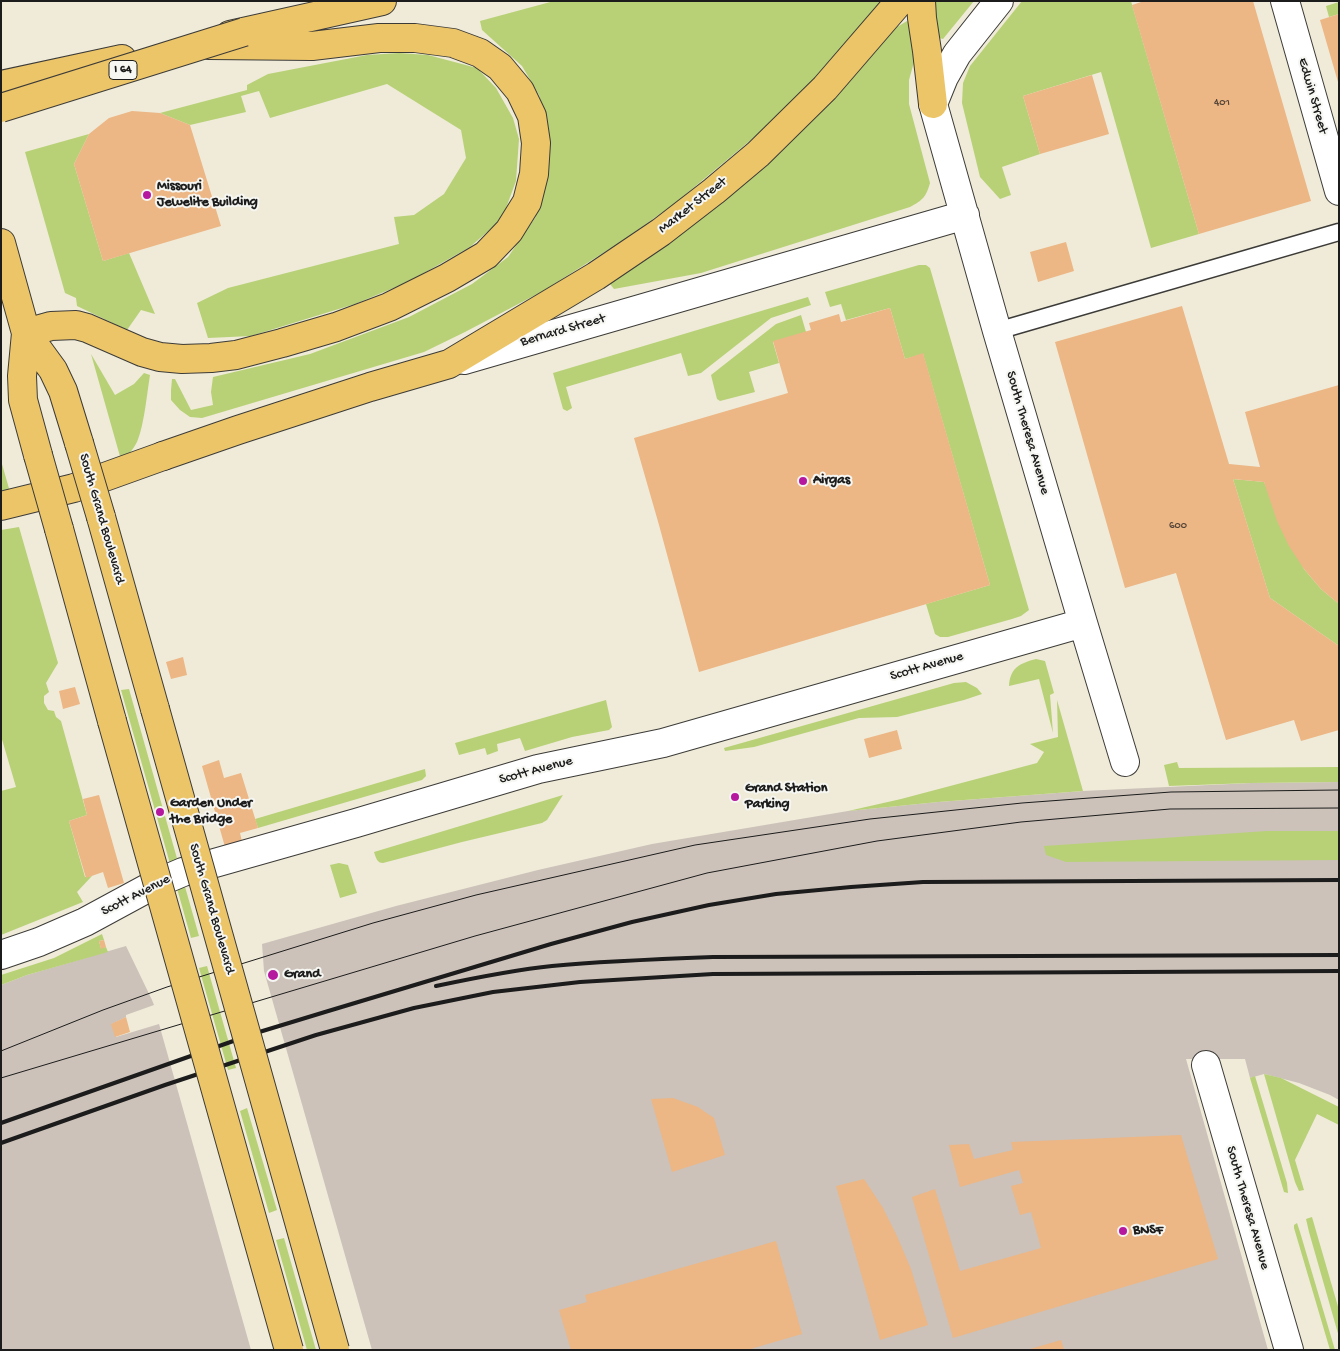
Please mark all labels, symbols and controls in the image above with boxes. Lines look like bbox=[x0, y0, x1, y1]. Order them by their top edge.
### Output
street label: Edwin Street bbox=[1293, 56, 1331, 136]
road number: I 64 bbox=[109, 60, 137, 80]
house number: 401 bbox=[1214, 96, 1230, 110]
street label: Market Street bbox=[655, 174, 731, 238]
place label: Missouri Jewelite Building bbox=[157, 179, 258, 212]
marker: Missouri Jewelite Building bbox=[141, 189, 153, 201]
street label: Bernard Street bbox=[519, 311, 607, 351]
street label: South Theresa Avenue bbox=[1001, 369, 1053, 497]
street label: South Grand Boulevard bbox=[74, 452, 128, 586]
place label: Airgas bbox=[813, 473, 850, 489]
marker: Airgas bbox=[797, 475, 809, 487]
house number: 600 bbox=[1169, 519, 1187, 533]
street label: Scott Avenue bbox=[888, 649, 966, 685]
street label: Scott Avenue bbox=[497, 753, 575, 789]
place label: Grand Station Parking bbox=[745, 781, 827, 814]
marker: Grand Station Parking bbox=[729, 791, 741, 803]
place label: Garden Under the Bridge bbox=[170, 796, 252, 829]
marker: Garden Under the Bridge bbox=[154, 806, 166, 818]
street label: South Grand Boulevard bbox=[184, 842, 238, 976]
street label: Scott Avenue bbox=[99, 871, 173, 921]
place label: Grand bbox=[284, 967, 320, 983]
marker: Grand bbox=[266, 968, 280, 982]
street label: South Theresa Avenue bbox=[1221, 1144, 1273, 1272]
place label: BNSF bbox=[1133, 1223, 1163, 1239]
marker: BNSF bbox=[1117, 1225, 1129, 1237]

